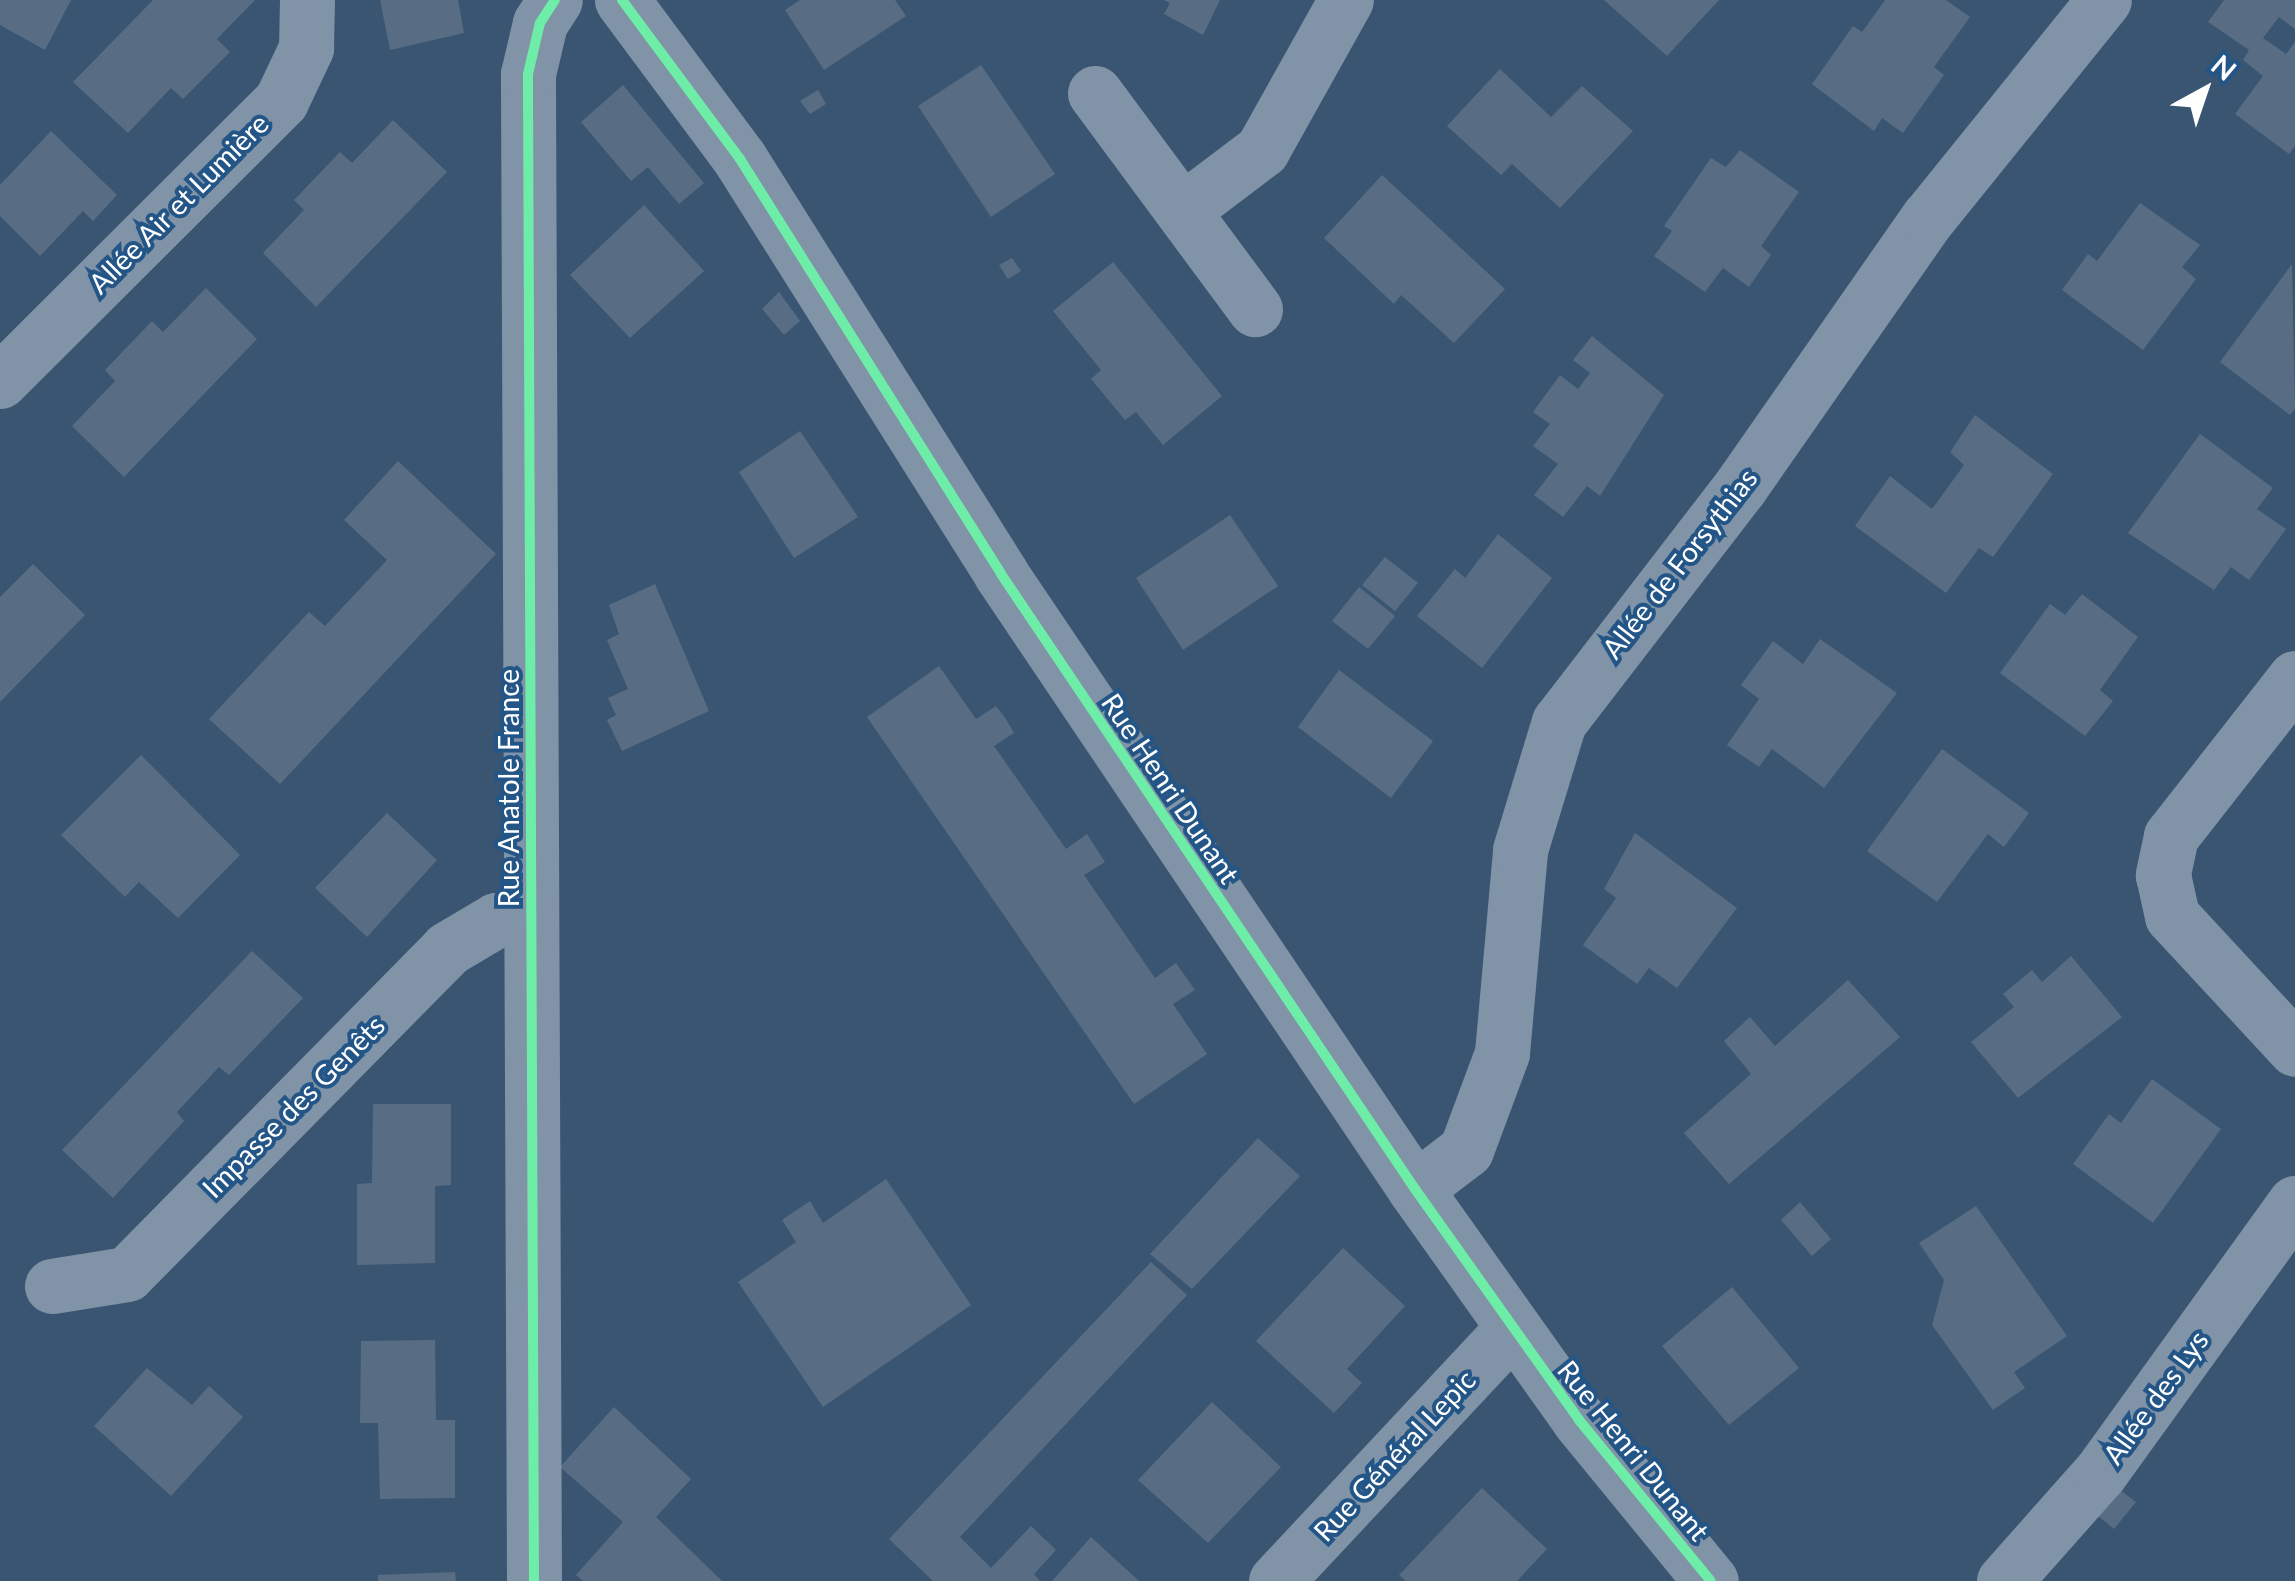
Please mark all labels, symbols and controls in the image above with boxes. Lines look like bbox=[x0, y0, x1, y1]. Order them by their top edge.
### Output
north arrow bbox=[2155, 40, 2255, 140]
text: N bbox=[2205, 47, 2243, 87]
street label: Allée Air et Lumière bbox=[81, 106, 275, 300]
street label: Allée de Forsythias bbox=[1594, 461, 1764, 665]
street label: Rue Anatole France bbox=[491, 668, 525, 908]
street label: Rue Henri Dunant bbox=[1095, 687, 1247, 889]
street label: Impasse des Genêts bbox=[195, 1008, 391, 1204]
street label: Allée des Lys bbox=[2095, 1324, 2215, 1470]
street label: Rue Henri Dunant bbox=[1551, 1353, 1717, 1547]
street label: Rue Général Lepic bbox=[1306, 1363, 1482, 1547]

